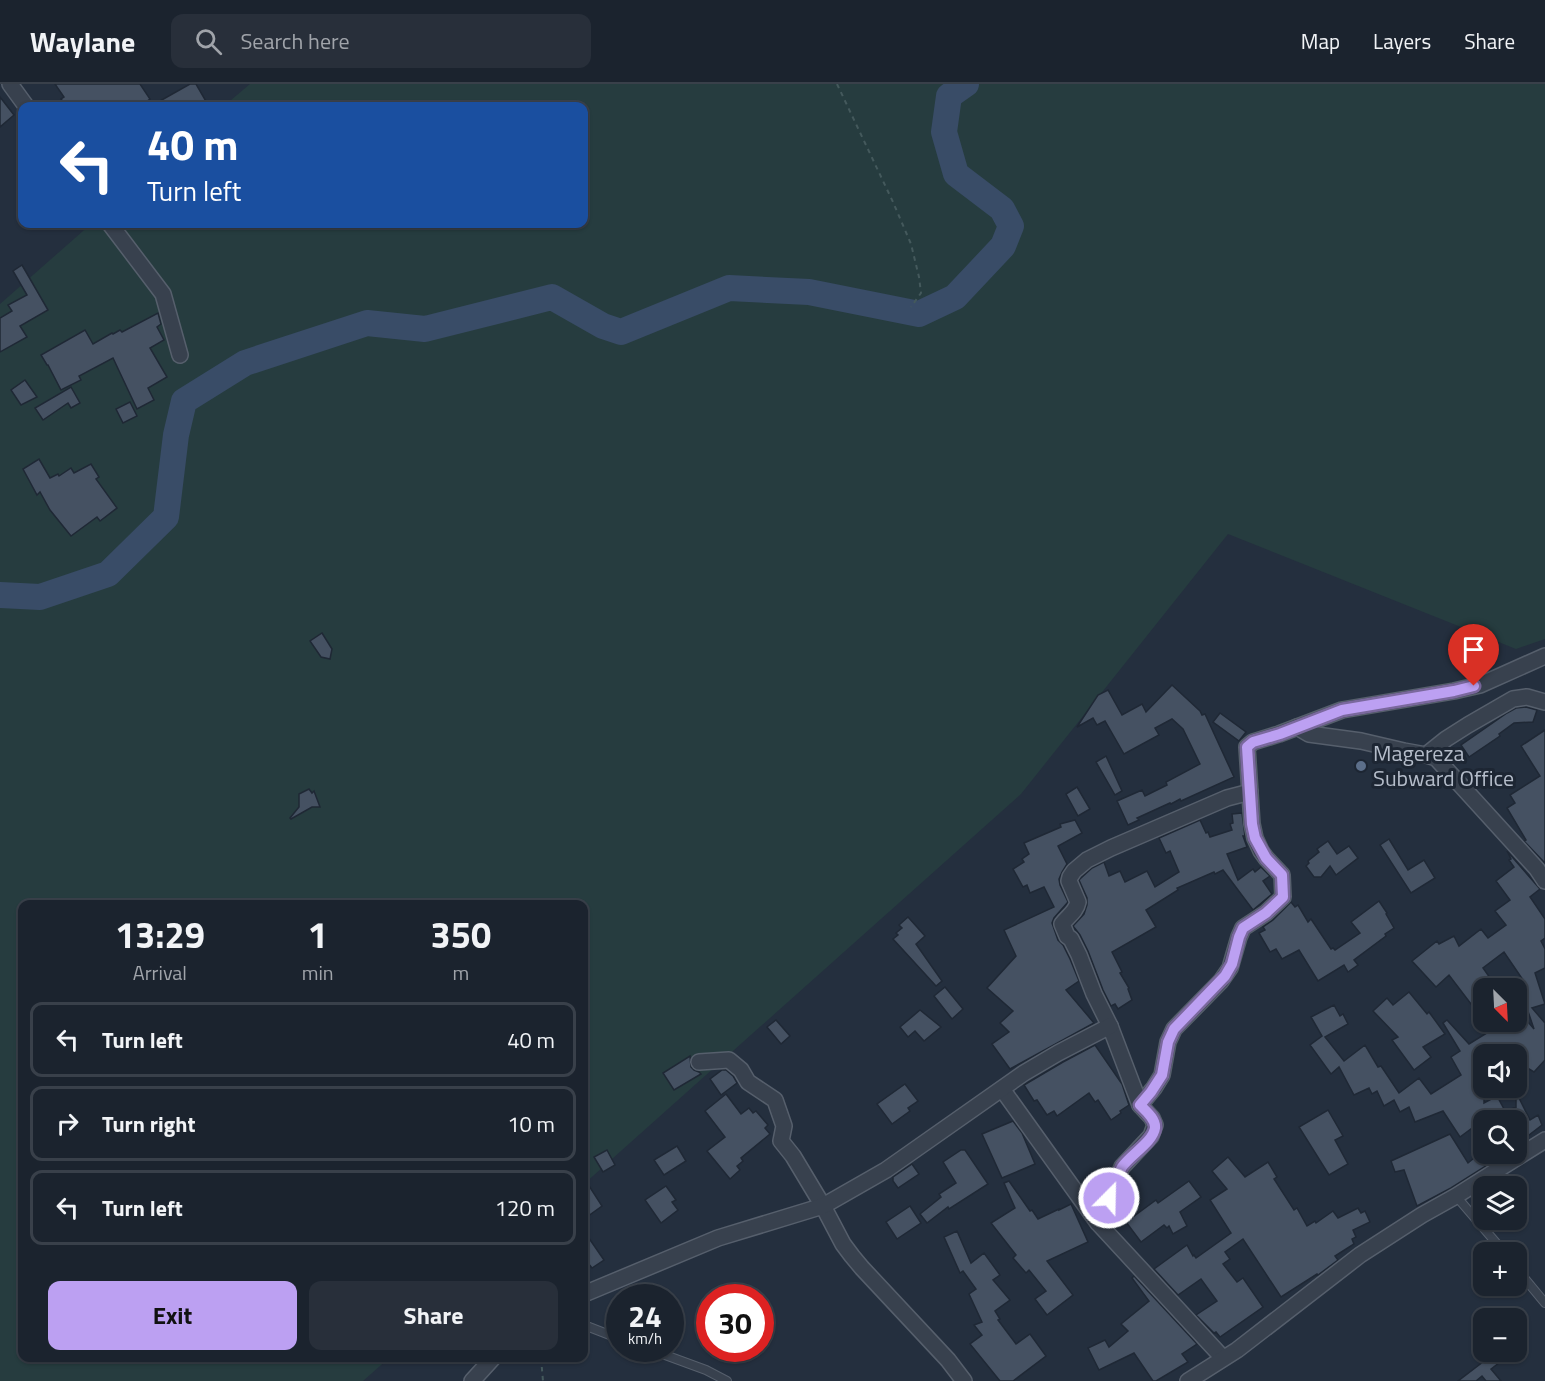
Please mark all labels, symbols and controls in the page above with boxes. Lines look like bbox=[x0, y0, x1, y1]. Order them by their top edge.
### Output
search box bbox=[171, 14, 591, 68]
text: Waylane bbox=[30, 20, 135, 63]
text: Search here bbox=[240, 24, 350, 58]
icon: search bbox=[192, 25, 225, 58]
text: Map bbox=[1301, 25, 1340, 57]
text: Layers bbox=[1373, 25, 1431, 57]
text: Share bbox=[1464, 25, 1515, 57]
text: 40 m bbox=[147, 112, 239, 176]
icon: left bbox=[48, 126, 126, 204]
text: Turn left bbox=[147, 170, 241, 211]
pin bbox=[1448, 624, 1499, 686]
icon: arrive bbox=[1457, 633, 1490, 666]
place label: Magereza Subward Office bbox=[1373, 736, 1514, 795]
marker: Magereza Subward Office bbox=[1354, 759, 1368, 773]
text: 13:29 bbox=[115, 907, 205, 962]
text: 1 bbox=[308, 907, 328, 962]
text: 350 bbox=[431, 907, 491, 962]
text: Arrival bbox=[133, 957, 187, 988]
text: min bbox=[302, 957, 334, 988]
text: m bbox=[452, 957, 469, 988]
north arrow bbox=[1473, 978, 1527, 1032]
map controls bbox=[1473, 978, 1527, 1362]
icon: left bbox=[51, 1023, 84, 1056]
text: Turn left bbox=[102, 1023, 183, 1057]
text: 40 m bbox=[507, 1023, 555, 1057]
button: sound bbox=[1473, 1044, 1527, 1098]
icon: right bbox=[51, 1107, 84, 1140]
text: Turn right bbox=[102, 1107, 196, 1141]
text: 10 m bbox=[507, 1107, 555, 1141]
button: search bbox=[1473, 1110, 1527, 1164]
position arrow bbox=[1077, 1166, 1141, 1230]
button: layers bbox=[1473, 1176, 1527, 1230]
icon: left bbox=[51, 1191, 84, 1224]
text: Turn left bbox=[102, 1191, 183, 1225]
text: 120 m bbox=[495, 1191, 555, 1225]
button: + bbox=[1473, 1242, 1527, 1296]
button: Exit bbox=[48, 1281, 297, 1350]
button: Share bbox=[309, 1281, 558, 1350]
speed limit sign: 30 bbox=[696, 1284, 774, 1362]
text: 24 bbox=[628, 1293, 662, 1339]
button: − bbox=[1473, 1308, 1527, 1362]
text: km/h bbox=[628, 1327, 662, 1350]

